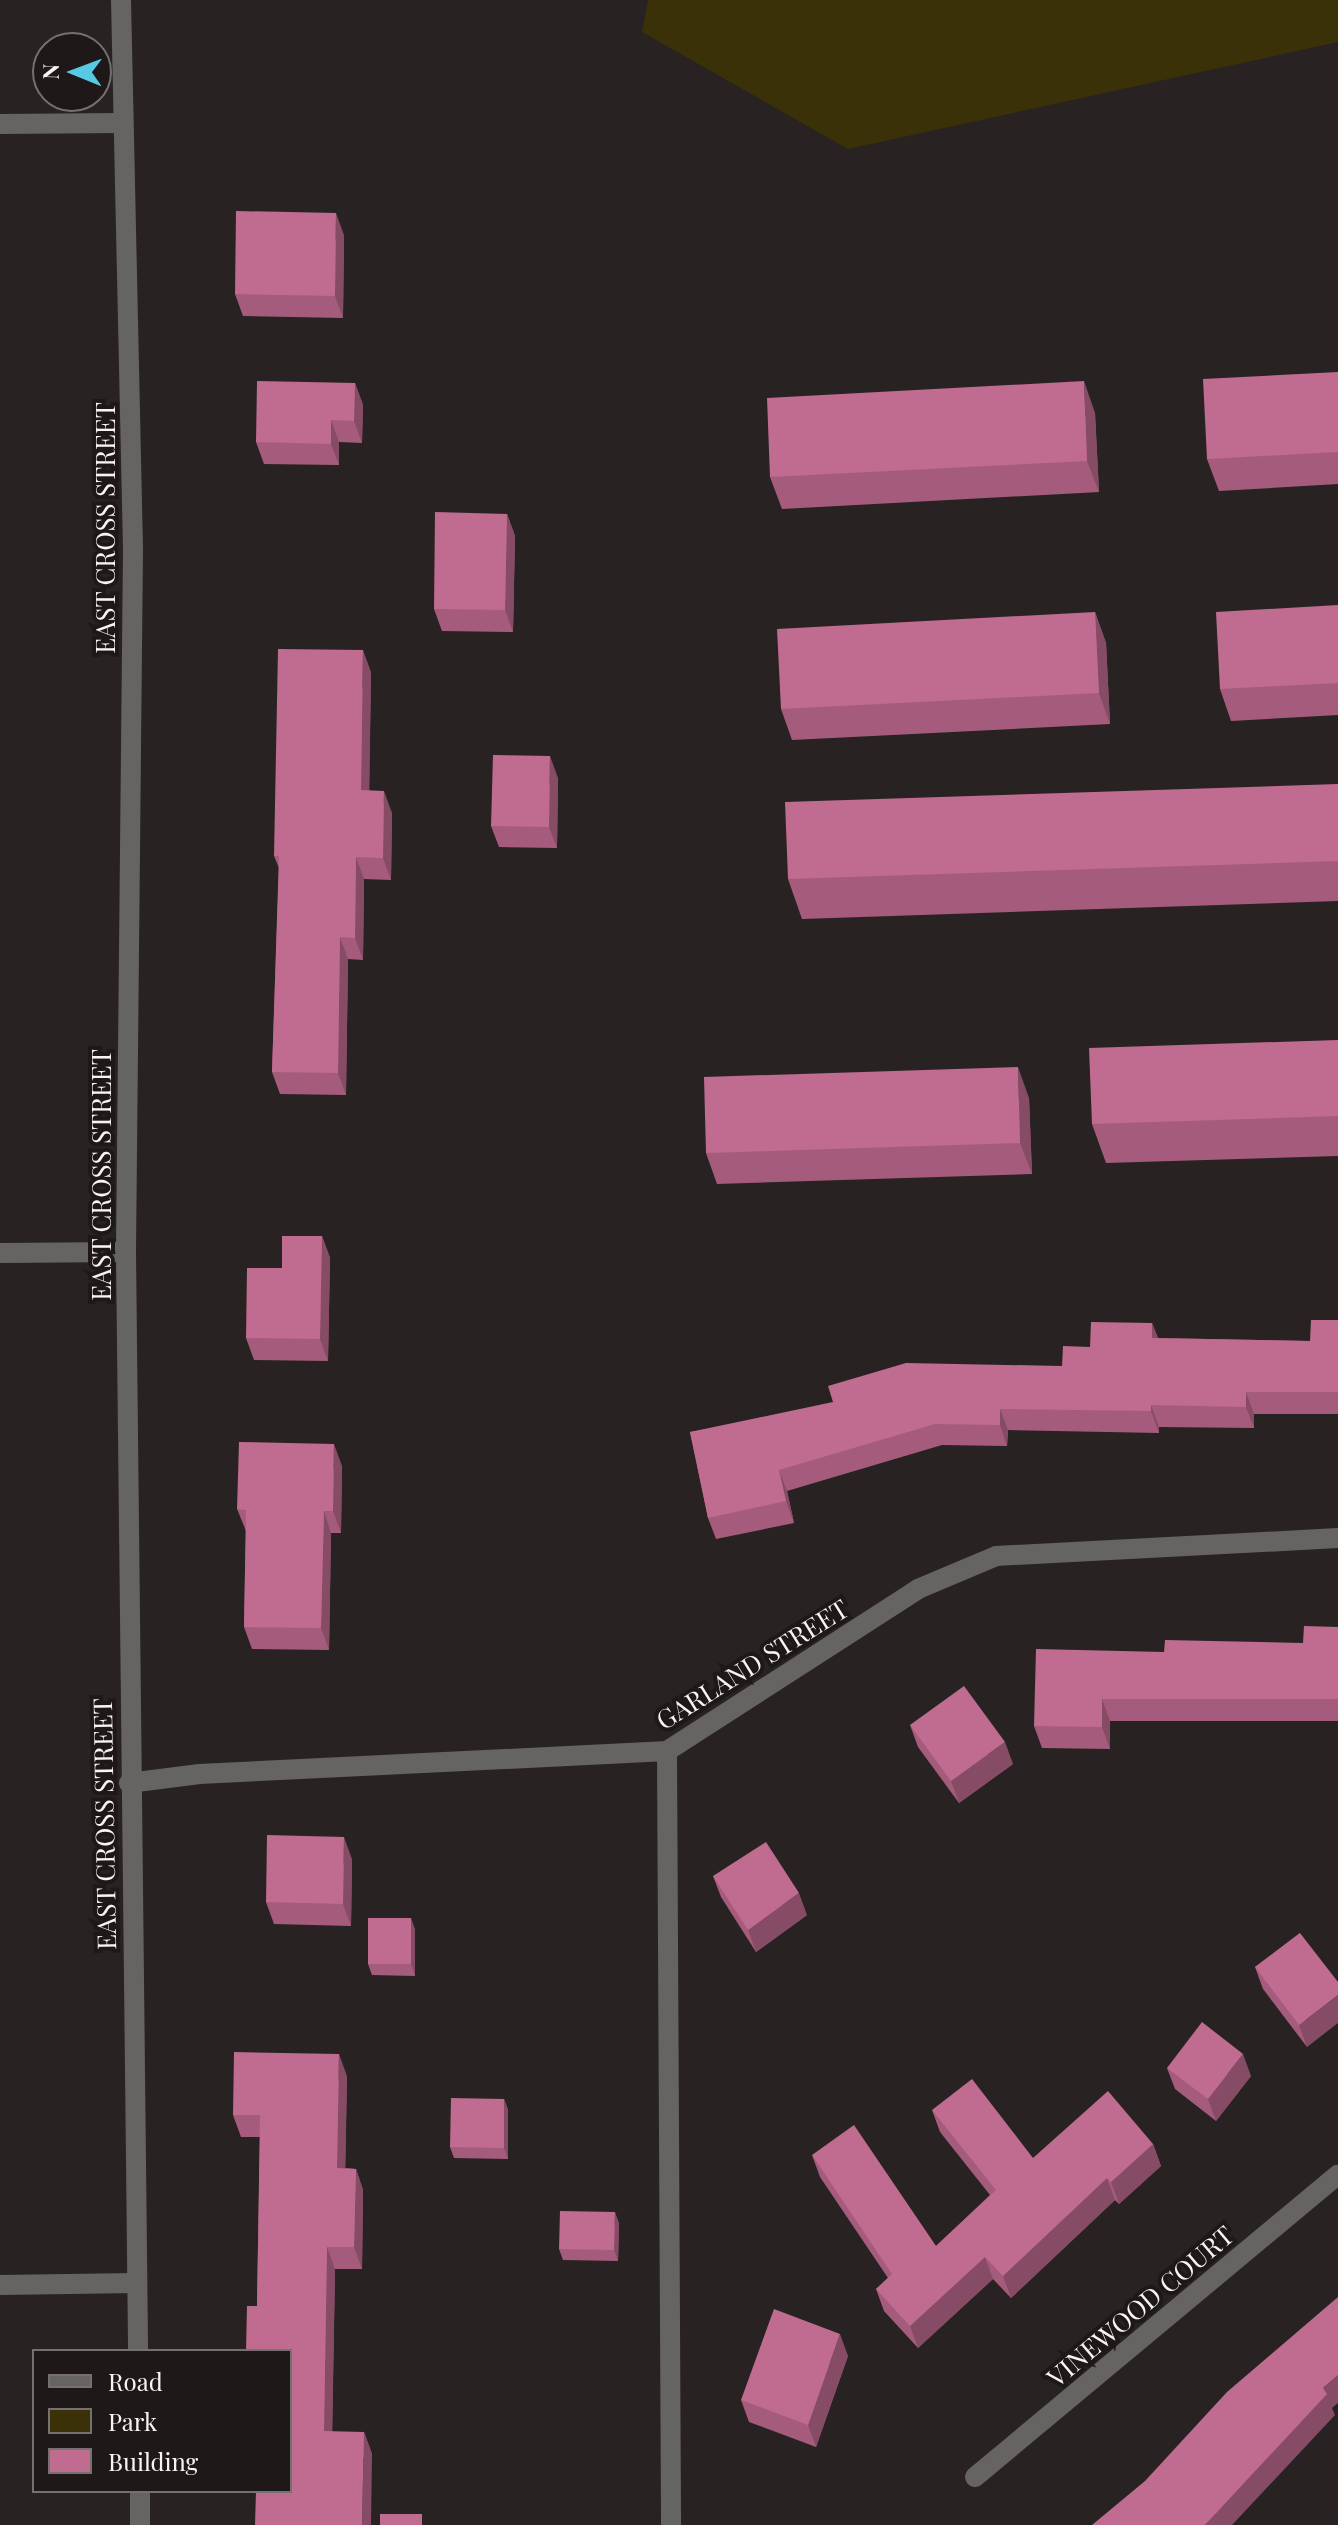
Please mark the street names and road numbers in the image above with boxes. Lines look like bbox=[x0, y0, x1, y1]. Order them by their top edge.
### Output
street label: EAST CROSS STREET bbox=[89, 402, 121, 654]
street label: EAST CROSS STREET bbox=[85, 1049, 117, 1301]
street label: GARLAND STREET bbox=[650, 1592, 854, 1736]
street label: EAST CROSS STREET bbox=[86, 1698, 122, 1950]
street label: VINEWOOD COURT bbox=[1040, 2219, 1240, 2393]

